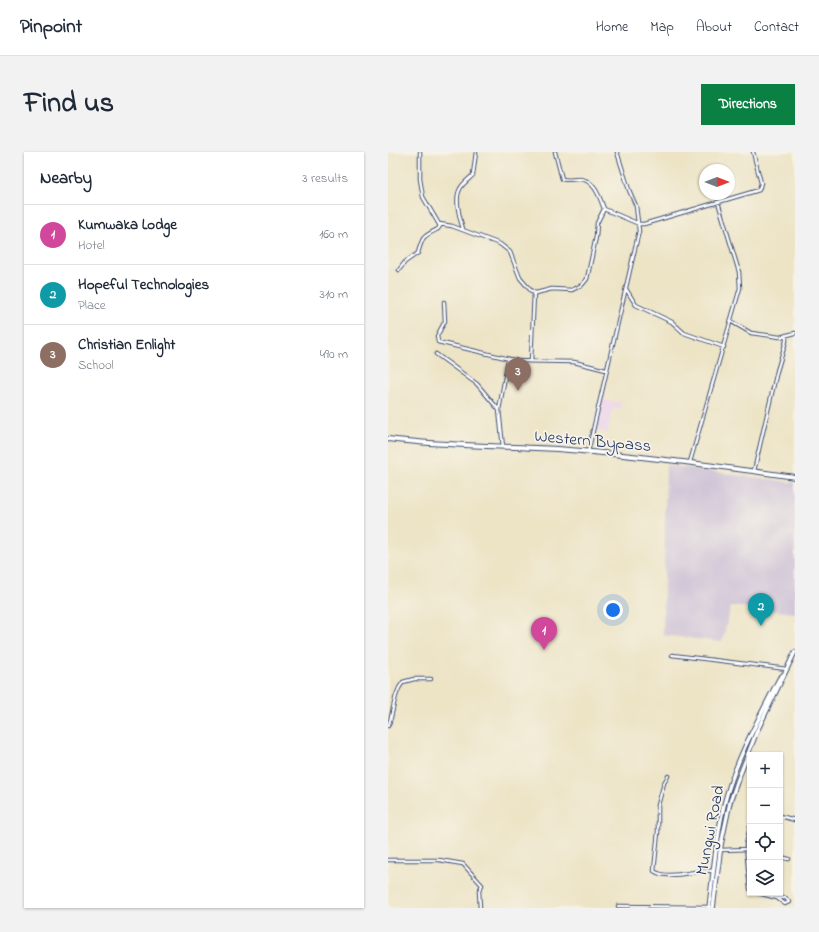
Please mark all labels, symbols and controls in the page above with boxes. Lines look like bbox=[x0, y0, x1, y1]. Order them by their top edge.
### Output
text: Pinpoint bbox=[20, 14, 82, 41]
text: Home bbox=[596, 17, 628, 38]
text: Map bbox=[650, 17, 674, 38]
text: About bbox=[696, 17, 732, 38]
text: Contact bbox=[754, 17, 799, 38]
text: Find us bbox=[24, 84, 114, 125]
button: Directions bbox=[701, 84, 795, 125]
north arrow bbox=[699, 164, 735, 200]
text: Nearby bbox=[40, 166, 92, 191]
text: 3 results bbox=[302, 169, 348, 188]
text: Kumwaka Lodge bbox=[78, 214, 177, 236]
text: 1 bbox=[51, 225, 55, 244]
text: 160 m bbox=[319, 225, 348, 244]
text: Hotel bbox=[78, 236, 105, 255]
text: Hopeful Technologies bbox=[78, 274, 209, 296]
text: 2 bbox=[50, 285, 56, 304]
text: 310 m bbox=[320, 285, 348, 304]
text: Place bbox=[78, 296, 106, 315]
text: Christian Enlight bbox=[78, 334, 175, 356]
text: 3 bbox=[50, 345, 56, 364]
text: 490 m bbox=[320, 345, 348, 364]
text: School bbox=[78, 356, 114, 375]
pin: 3 bbox=[505, 358, 531, 391]
street label: Western Bypass bbox=[533, 424, 652, 460]
pin: 2 bbox=[748, 593, 774, 626]
your location bbox=[603, 600, 623, 620]
pin: 1 bbox=[531, 617, 557, 650]
map controls bbox=[747, 752, 783, 896]
button: + bbox=[747, 752, 783, 788]
street label: Mungwi Road bbox=[689, 783, 734, 878]
button: − bbox=[747, 788, 783, 824]
button: locate bbox=[747, 824, 783, 860]
button: layers bbox=[747, 860, 783, 896]

